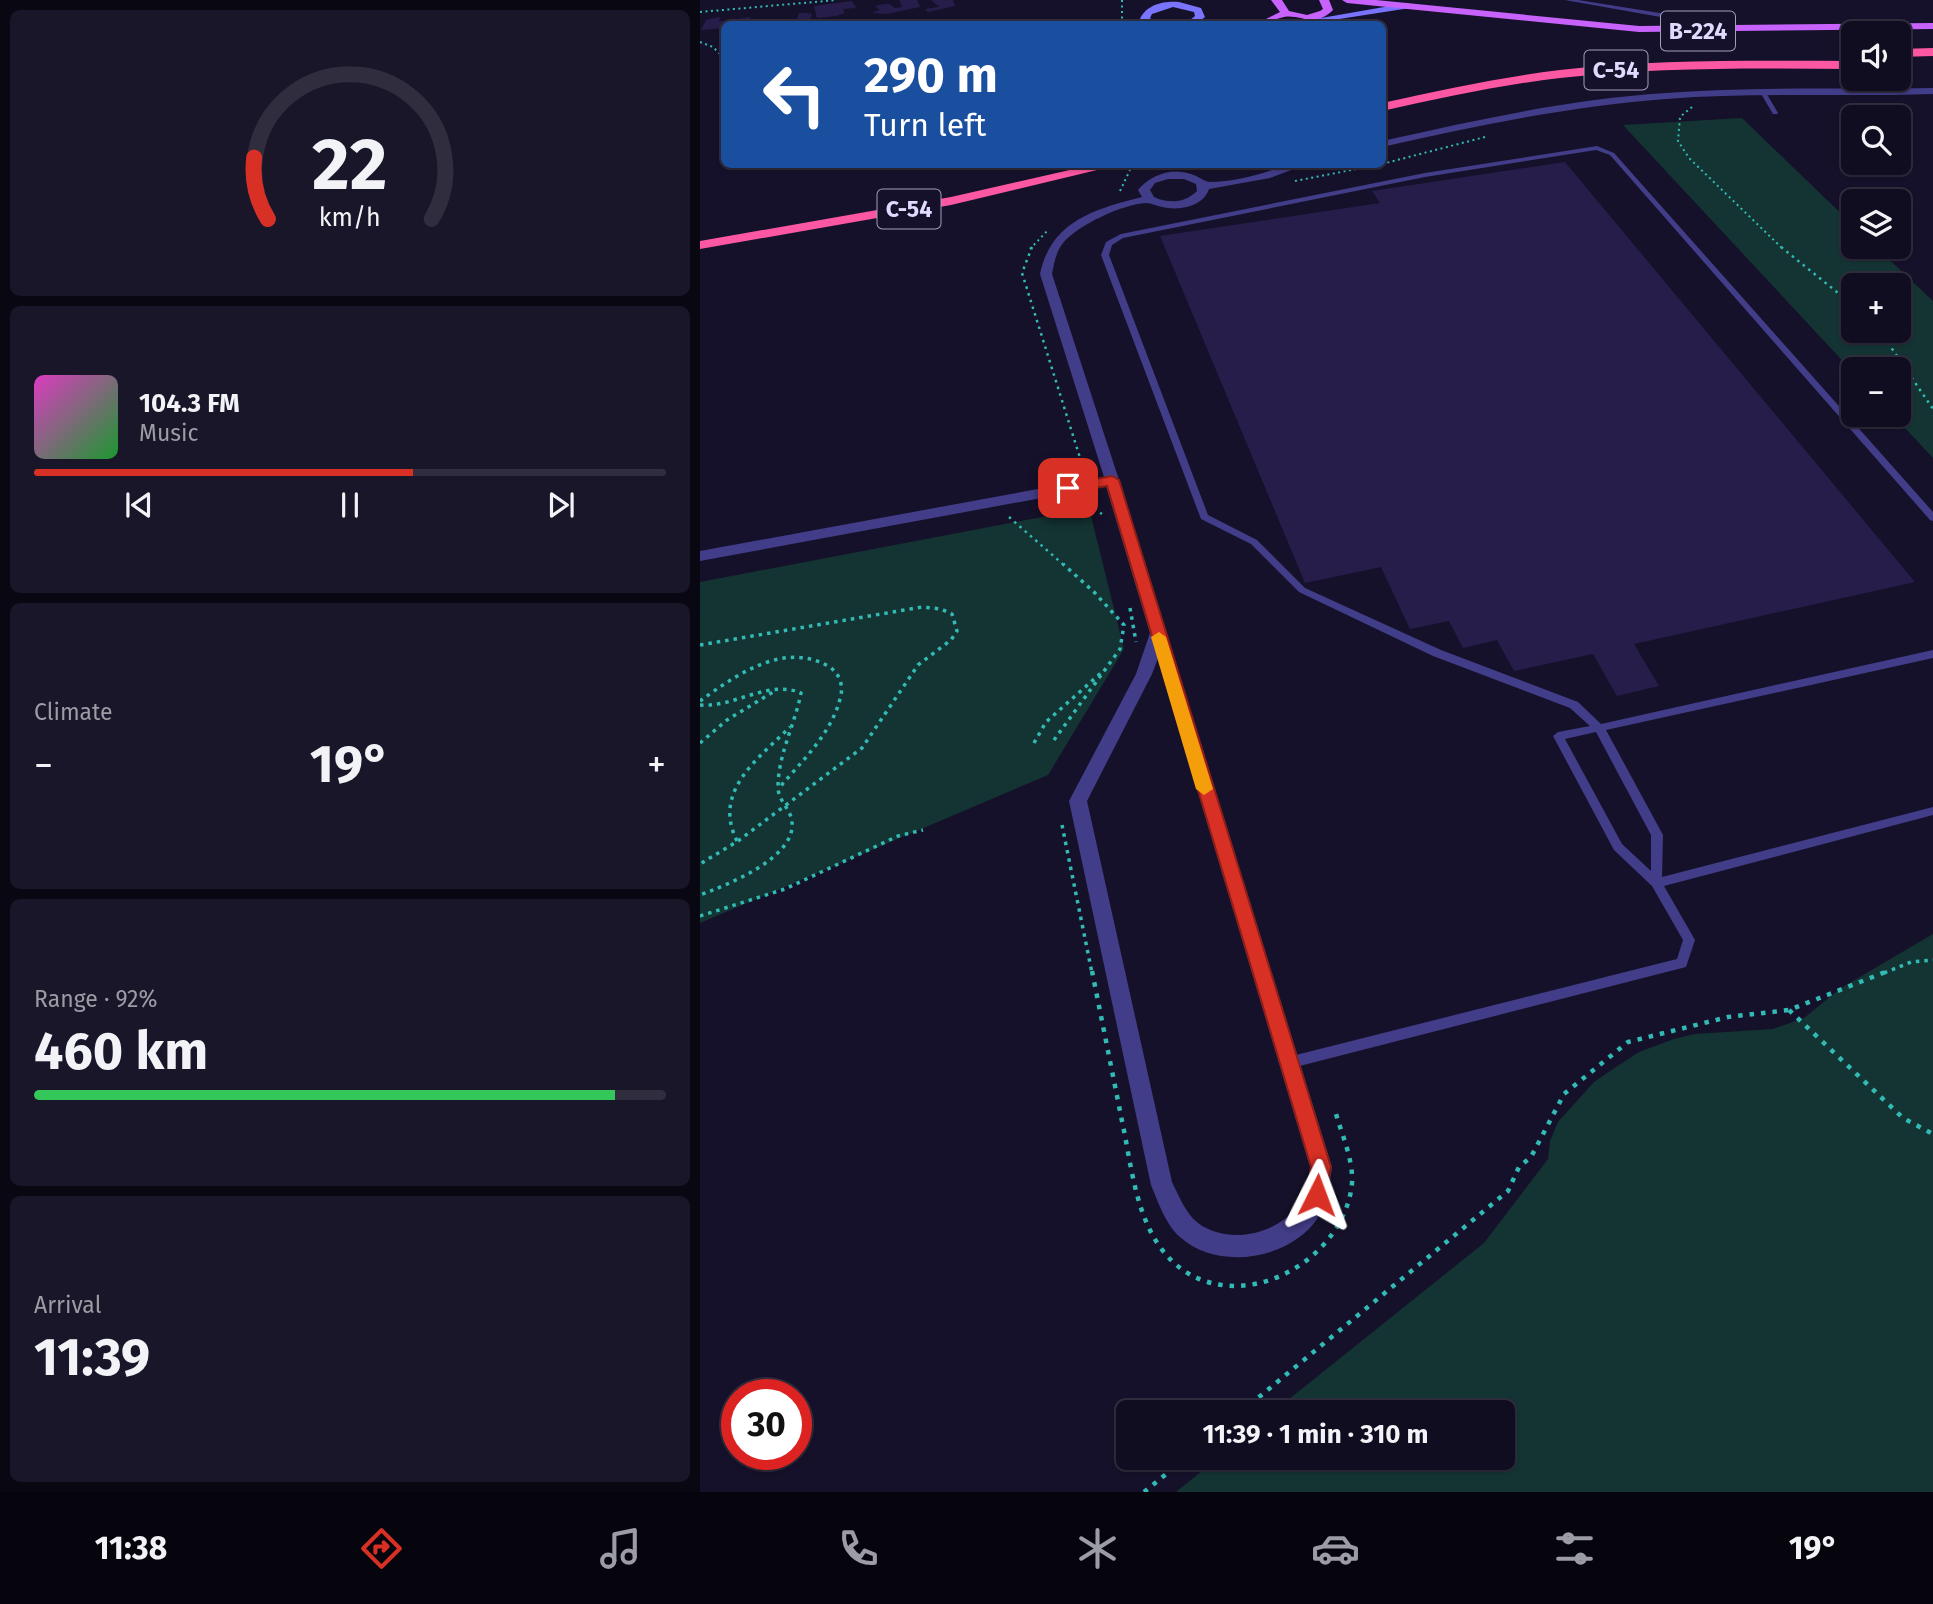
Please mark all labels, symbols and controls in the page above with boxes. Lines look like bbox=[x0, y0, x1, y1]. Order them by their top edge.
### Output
road number: B-224 bbox=[1661, 12, 1735, 50]
map controls bbox=[1841, 21, 1911, 427]
button: sound bbox=[1841, 21, 1911, 91]
text: 290 m bbox=[864, 46, 998, 105]
icon: left bbox=[749, 49, 840, 140]
road number: C-54 bbox=[1584, 50, 1648, 90]
button: search bbox=[1841, 105, 1911, 175]
text: Turn left bbox=[864, 106, 986, 144]
text: 22 bbox=[312, 122, 388, 209]
button: layers bbox=[1841, 189, 1911, 259]
road number: C-54 bbox=[878, 190, 941, 229]
text: km/h bbox=[319, 203, 381, 233]
button: + bbox=[1841, 273, 1911, 343]
button: − bbox=[1841, 357, 1911, 427]
text: 104.3 FM bbox=[139, 388, 240, 419]
text: Music bbox=[139, 419, 199, 447]
pin bbox=[1038, 458, 1098, 518]
icon: arrive bbox=[1049, 469, 1087, 507]
icon: previous bbox=[120, 486, 158, 524]
icon: pause bbox=[331, 486, 369, 524]
icon: next bbox=[542, 486, 580, 524]
text: Climate bbox=[34, 698, 113, 726]
text: 19° bbox=[310, 733, 390, 796]
text: − bbox=[34, 742, 53, 788]
text: + bbox=[647, 742, 666, 788]
text: Range · 92% bbox=[34, 985, 157, 1013]
text: 460 km bbox=[34, 1020, 208, 1083]
position arrow bbox=[1280, 1158, 1354, 1232]
text: Arrival bbox=[34, 1291, 101, 1319]
text: 11:39 bbox=[34, 1326, 150, 1389]
speed limit sign: 30 bbox=[721, 1379, 812, 1470]
text: 11:39 · 1 min · 310 m bbox=[1202, 1419, 1429, 1450]
icon: directions bbox=[357, 1524, 406, 1573]
icon: music bbox=[596, 1524, 645, 1573]
icon: phone bbox=[834, 1524, 883, 1573]
icon: climate bbox=[1073, 1524, 1122, 1573]
icon: car bbox=[1311, 1524, 1360, 1573]
icon: filters bbox=[1550, 1524, 1599, 1573]
text: 11:38 bbox=[95, 1529, 167, 1567]
text: 19° bbox=[1789, 1529, 1838, 1567]

